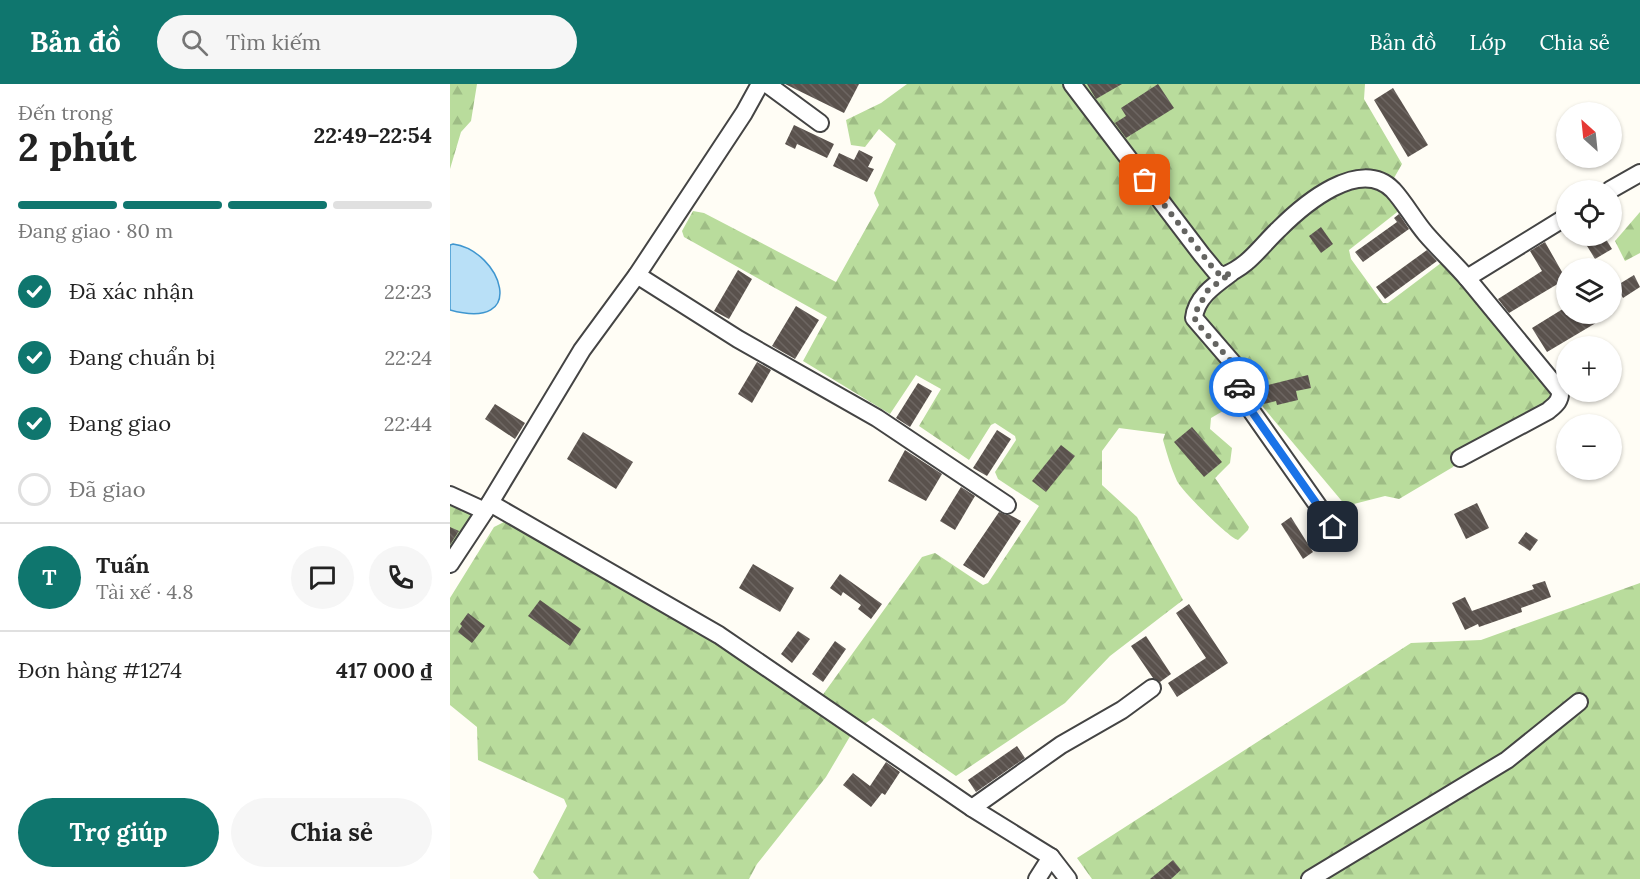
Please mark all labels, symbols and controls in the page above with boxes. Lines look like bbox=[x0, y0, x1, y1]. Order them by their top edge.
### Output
search box bbox=[157, 15, 577, 69]
text: Bản đồ bbox=[30, 24, 121, 60]
icon: search bbox=[178, 26, 211, 59]
text: Tìm kiếm bbox=[226, 28, 321, 56]
text: Bản đồ bbox=[1369, 29, 1436, 56]
text: Lớp bbox=[1469, 29, 1506, 56]
text: Chia sẻ bbox=[1539, 29, 1610, 56]
text: Đến trong bbox=[18, 100, 112, 125]
north arrow bbox=[1556, 102, 1622, 168]
map controls bbox=[1556, 102, 1622, 480]
text: 22:49–22:54 bbox=[313, 121, 432, 149]
text: 2 phút bbox=[18, 122, 136, 172]
pin bbox=[1119, 154, 1170, 205]
icon: bag bbox=[1128, 163, 1161, 196]
button: locate bbox=[1556, 180, 1622, 246]
text: Đang giao · 80 m bbox=[18, 218, 173, 243]
button: layers bbox=[1556, 258, 1622, 324]
icon: check bbox=[18, 275, 51, 308]
text: Đã xác nhận bbox=[69, 277, 194, 305]
text: 22:23 bbox=[384, 279, 432, 304]
button: + bbox=[1556, 336, 1622, 402]
icon: check bbox=[18, 341, 51, 374]
text: Đang chuẩn bị bbox=[69, 343, 215, 371]
text: 22:24 bbox=[384, 345, 432, 370]
courier bbox=[1209, 357, 1269, 417]
icon: car bbox=[1223, 371, 1256, 404]
icon: check bbox=[18, 407, 51, 440]
text: Đang giao bbox=[69, 409, 171, 437]
text: 22:44 bbox=[384, 411, 432, 436]
button: − bbox=[1556, 414, 1622, 480]
text: Đã giao bbox=[69, 475, 146, 503]
pin bbox=[1307, 501, 1358, 552]
icon: home bbox=[1316, 510, 1349, 543]
button: chat bbox=[291, 546, 354, 609]
button: phone bbox=[369, 546, 432, 609]
text: Tuấn bbox=[96, 551, 149, 579]
text: T bbox=[42, 563, 57, 591]
text: Tài xế · 4.8 bbox=[96, 579, 193, 604]
text: Đơn hàng #1274 bbox=[18, 656, 182, 684]
text: 417 000 ₫ bbox=[336, 656, 432, 684]
button: Trợ giúp bbox=[18, 798, 219, 867]
button: Chia sẻ bbox=[231, 798, 432, 867]

